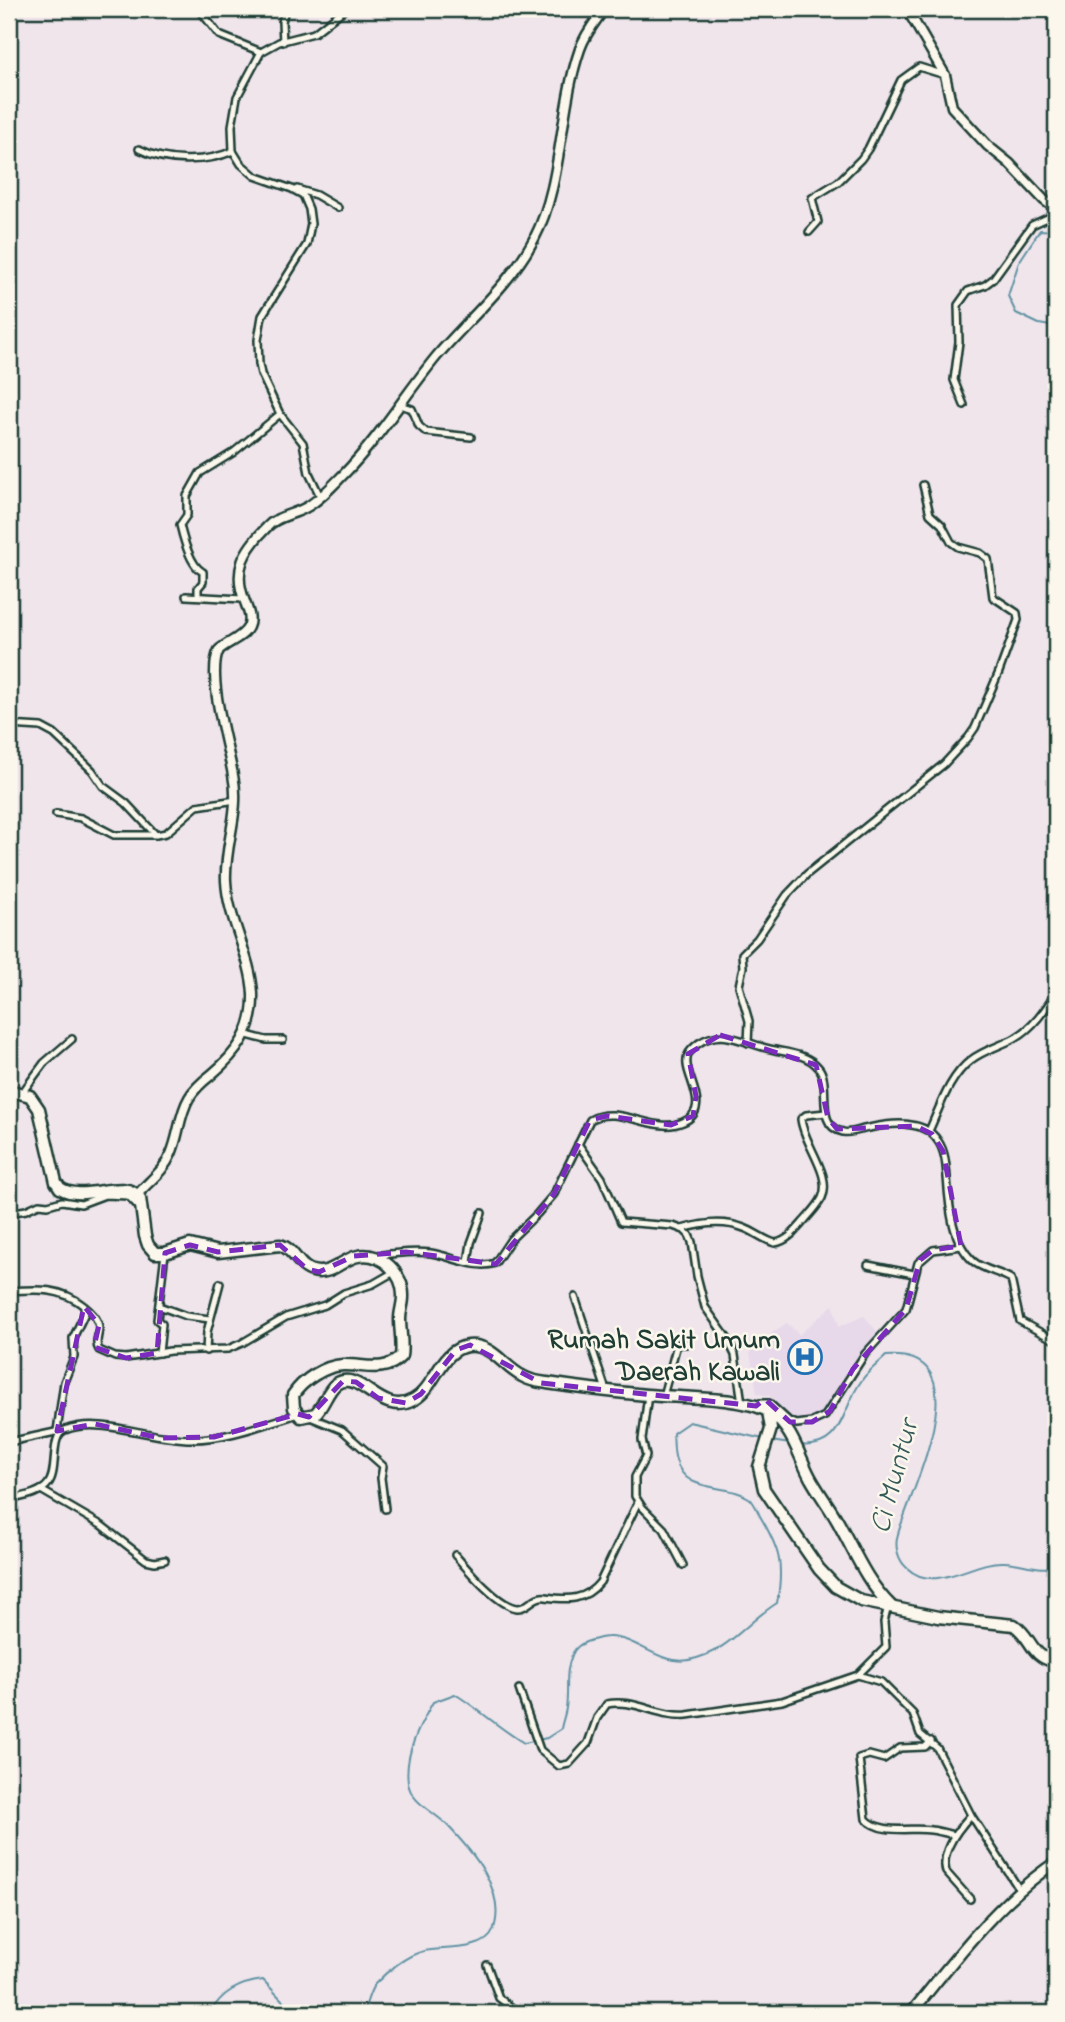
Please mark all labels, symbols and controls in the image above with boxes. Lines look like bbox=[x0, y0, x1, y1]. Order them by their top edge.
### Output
place label: Rumah Sakit Umum Daerah Kawali bbox=[548, 1321, 780, 1394]
hospital icon: Rumah Sakit Umum Daerah Kawali bbox=[786, 1338, 824, 1376]
water label: Ci Muntur bbox=[860, 1412, 933, 1539]

